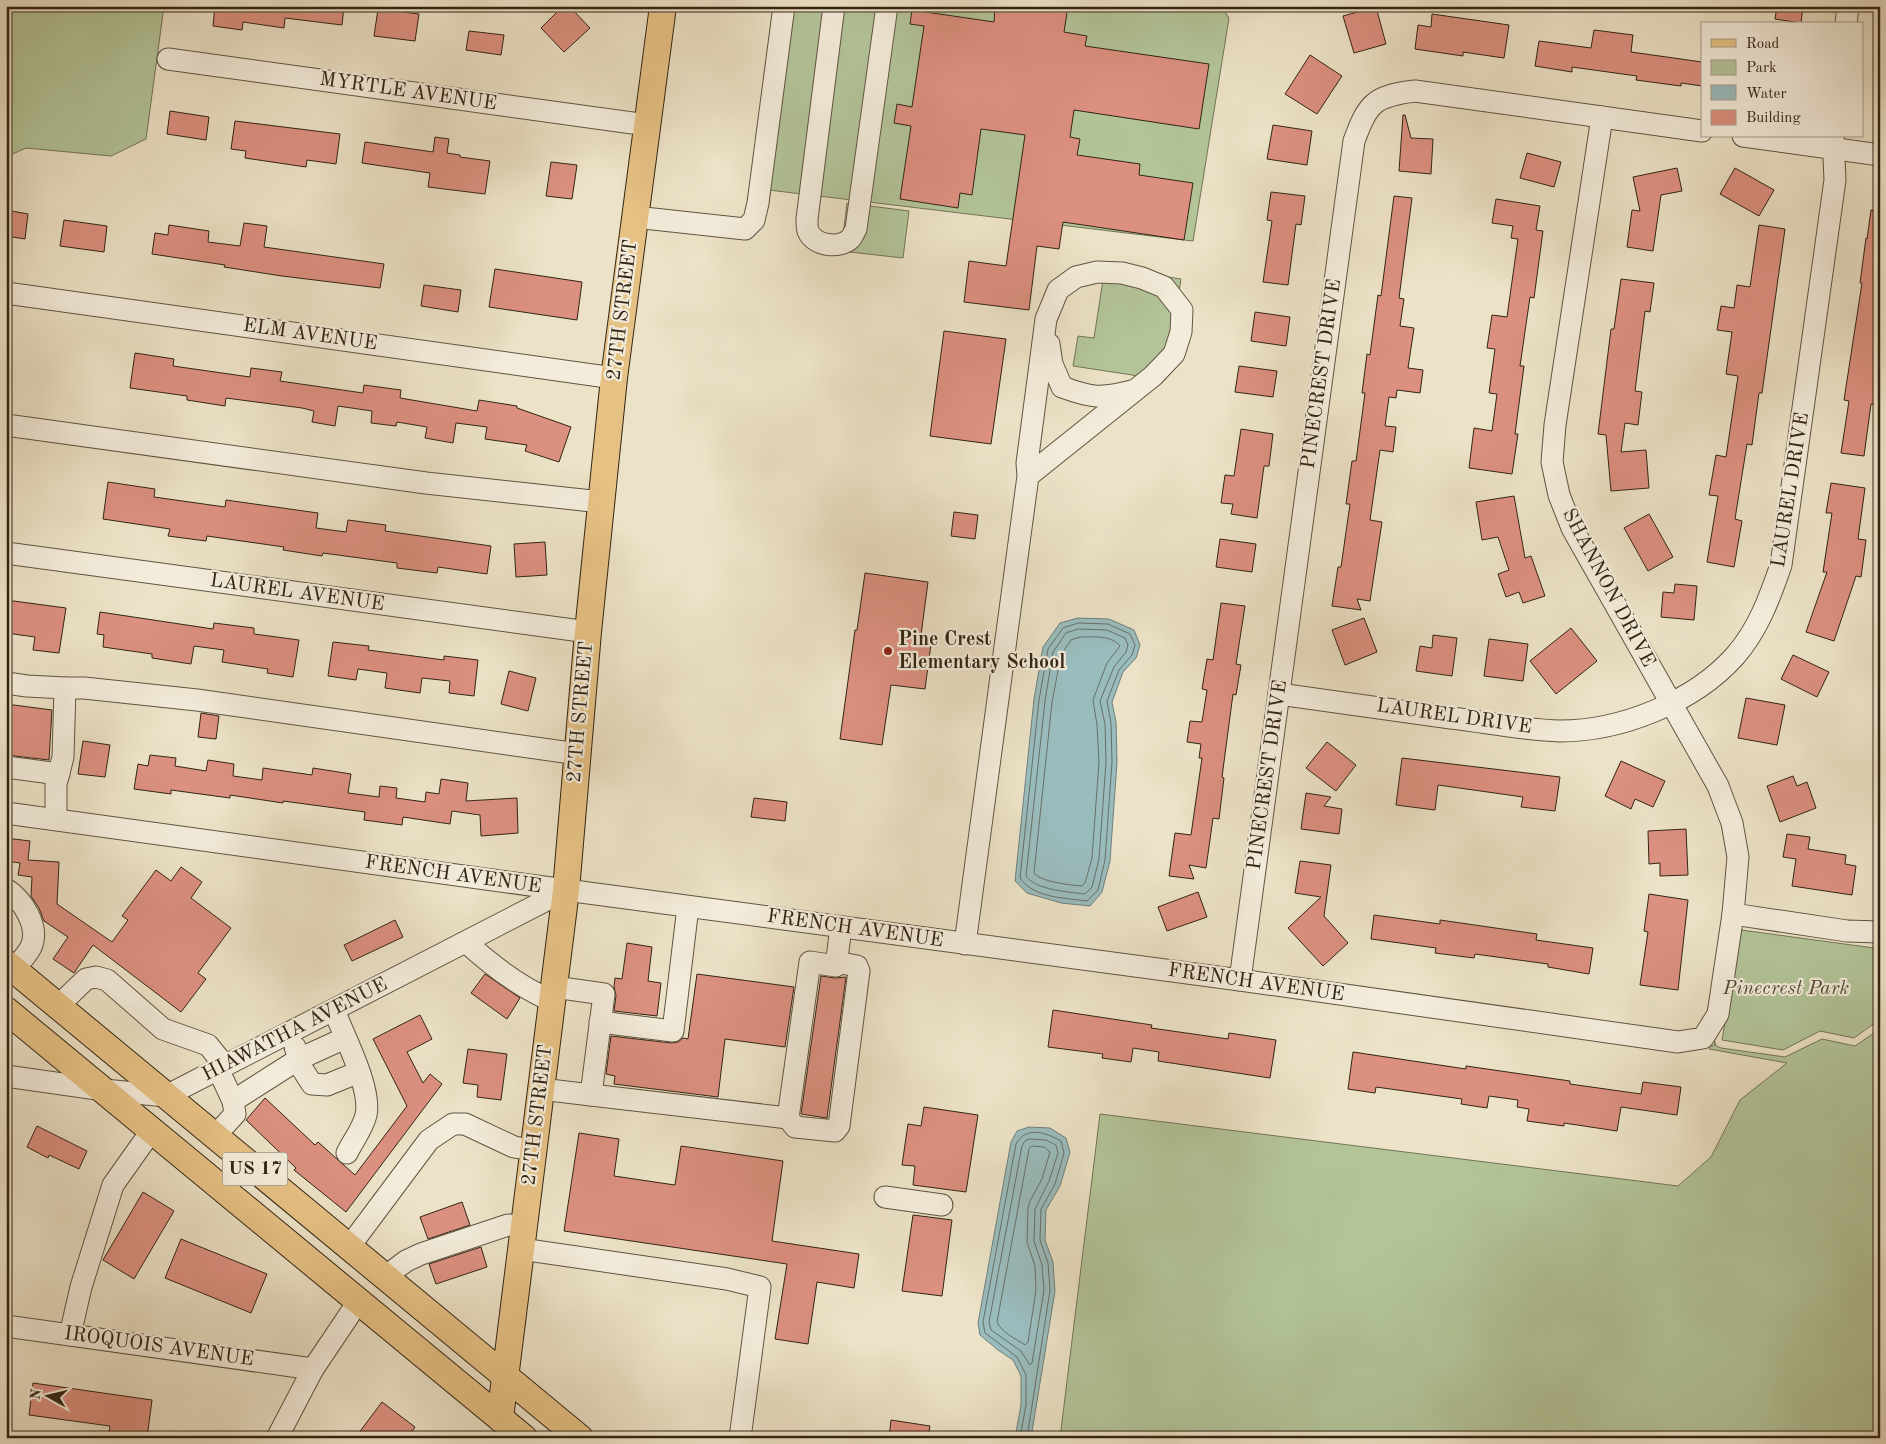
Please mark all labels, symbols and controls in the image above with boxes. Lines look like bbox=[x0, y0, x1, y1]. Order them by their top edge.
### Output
legend bbox=[1701, 22, 1864, 138]
text: Road bbox=[1746, 37, 1780, 52]
text: Park bbox=[1746, 61, 1777, 76]
street label: MYRTLE AVENUE bbox=[318, 70, 498, 114]
text: Water bbox=[1746, 87, 1787, 102]
text: Building bbox=[1746, 111, 1801, 126]
street label: 27TH STREET bbox=[604, 238, 642, 382]
street label: PINECREST DRIVE bbox=[1299, 278, 1345, 470]
street label: ELM AVENUE bbox=[241, 316, 379, 354]
street label: LAUREL DRIVE bbox=[1769, 411, 1813, 569]
street label: SHANNON DRIVE bbox=[1558, 505, 1658, 671]
street label: LAUREL AVENUE bbox=[209, 571, 385, 615]
place label: Pine Crest Elementary School bbox=[898, 630, 1065, 673]
street label: 27TH STREET bbox=[565, 641, 597, 783]
marker: Pine Crest Elementary School bbox=[882, 645, 894, 657]
street label: PINECREST DRIVE bbox=[1245, 679, 1291, 871]
street label: LAUREL DRIVE bbox=[1375, 696, 1533, 738]
street label: FRENCH AVENUE bbox=[364, 853, 542, 897]
street label: FRENCH AVENUE bbox=[766, 907, 944, 951]
street label: FRENCH AVENUE bbox=[1167, 961, 1345, 1005]
street label: HIAWATHA AVENUE bbox=[199, 975, 391, 1085]
park label: Pinecrest Park bbox=[1722, 979, 1849, 999]
street label: 27TH STREET bbox=[519, 1043, 557, 1187]
road number: US 17 bbox=[222, 1152, 288, 1186]
street label: IROQUOIS AVENUE bbox=[63, 1324, 255, 1370]
north arrow bbox=[22, 1372, 72, 1422]
text: N bbox=[28, 1388, 44, 1401]

